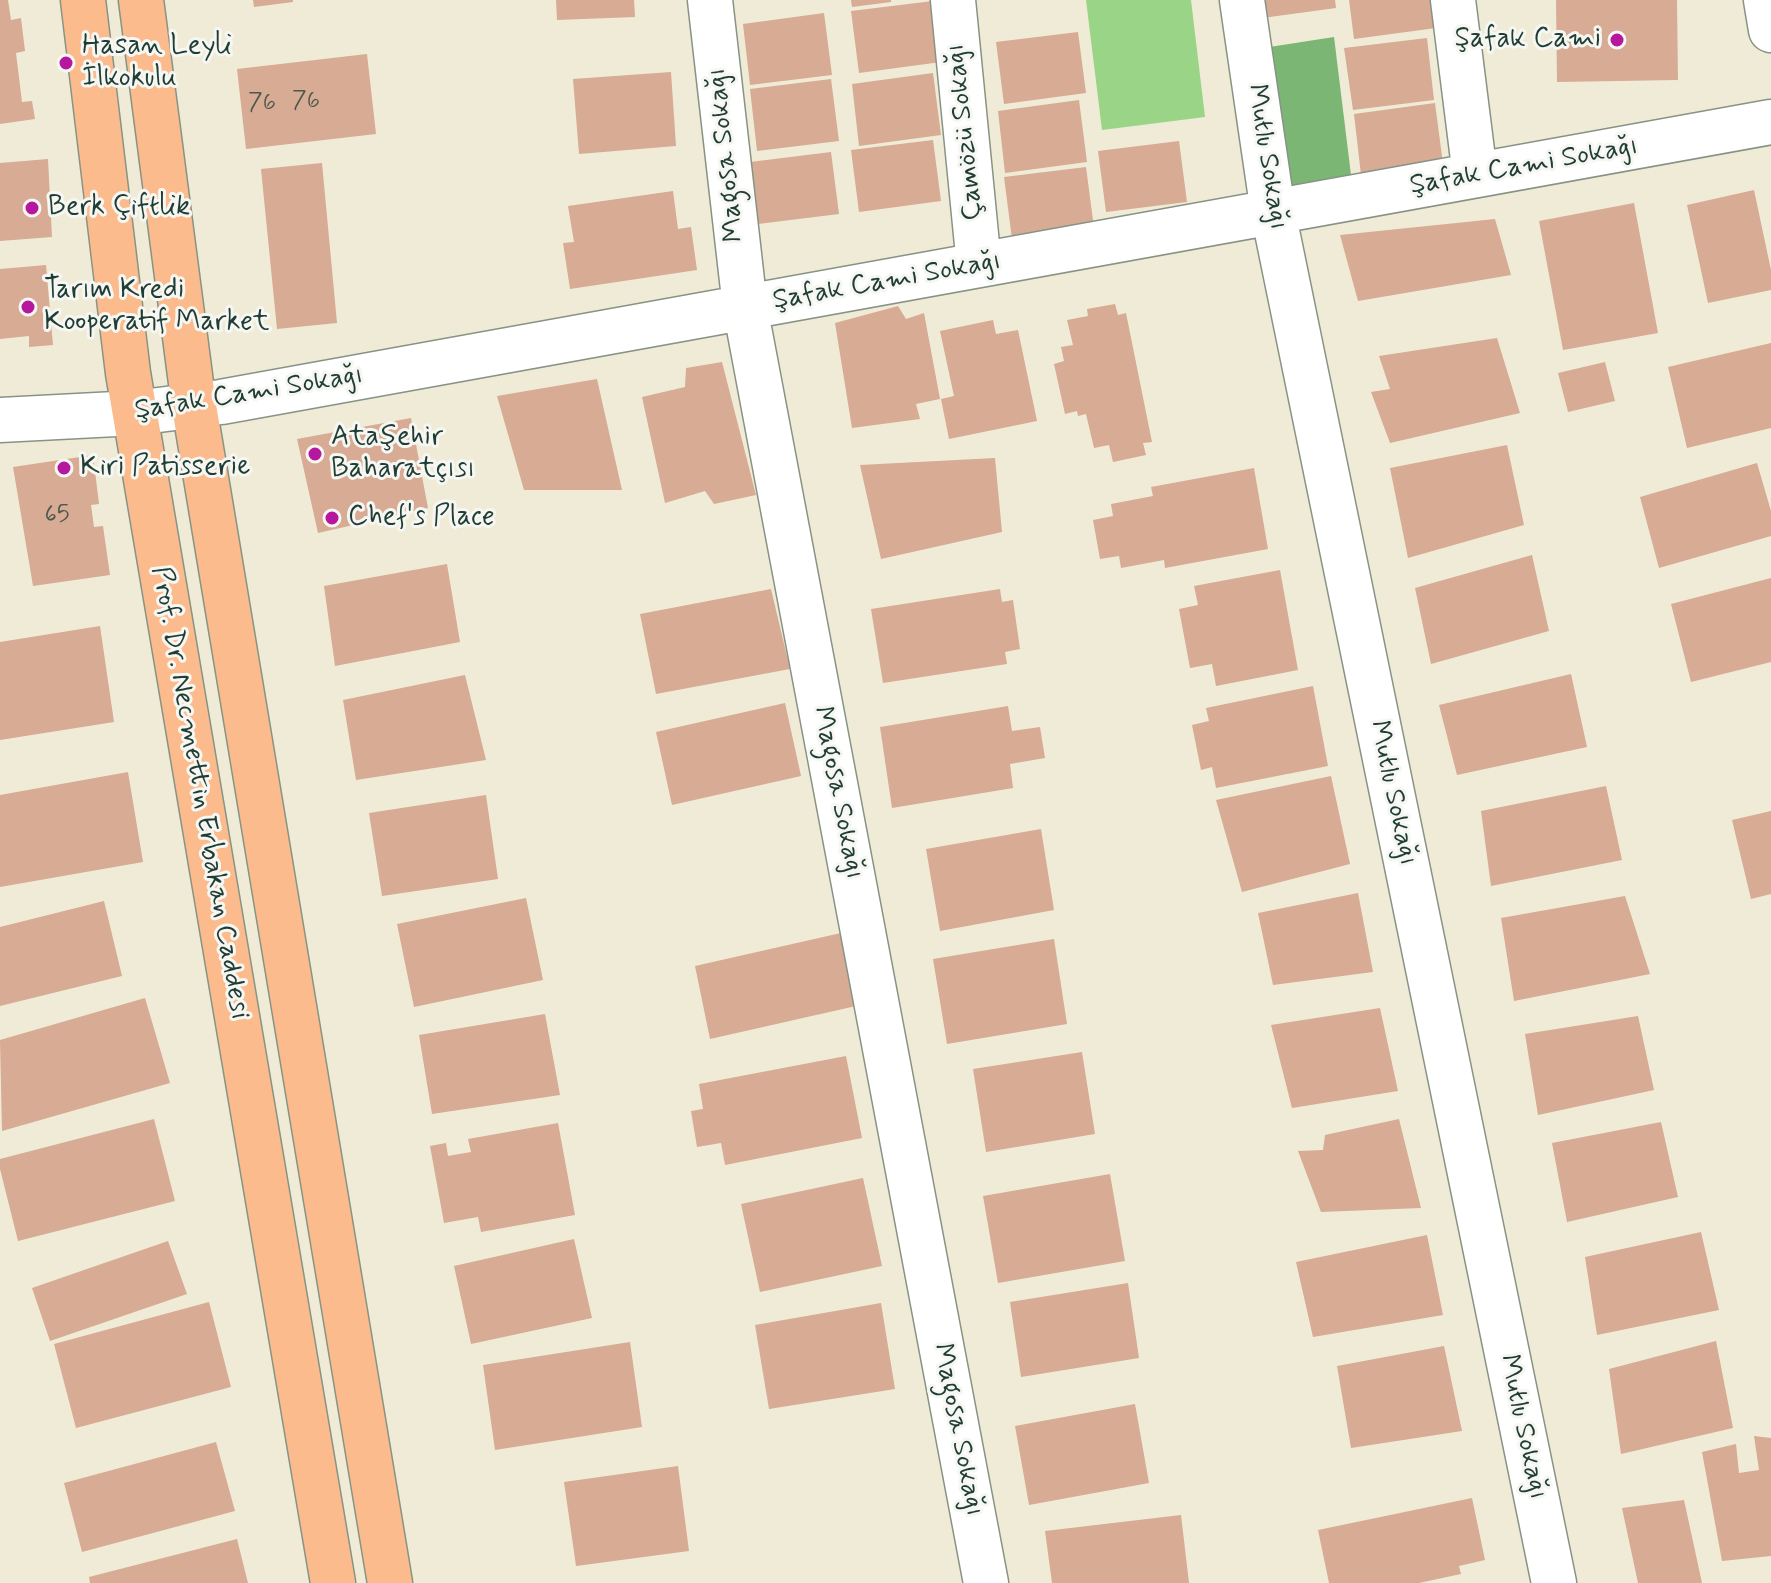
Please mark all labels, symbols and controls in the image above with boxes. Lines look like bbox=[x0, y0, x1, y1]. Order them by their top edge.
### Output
place label: Şafak Cami bbox=[1454, 23, 1601, 57]
place label: Hasan Leyli İlkokulu bbox=[82, 30, 232, 96]
marker: Şafak Cami bbox=[1608, 31, 1626, 49]
street label: Çamözü Sokağı bbox=[940, 42, 992, 222]
marker: Hasan Leyli İlkokulu bbox=[57, 54, 75, 72]
street label: Magosa Sokağı bbox=[701, 66, 753, 244]
street label: Mutlu Sokağı bbox=[1238, 82, 1294, 232]
house number: 76 bbox=[292, 88, 320, 116]
house number: 76 bbox=[248, 90, 276, 118]
street label: Şafak Cami Sokağı bbox=[1407, 130, 1641, 204]
place label: Berk Çiftlik bbox=[48, 191, 190, 225]
marker: Berk Çiftlik bbox=[23, 199, 41, 217]
street label: Şafak Cami Sokağı bbox=[770, 245, 1004, 319]
place label: Tarım Kredi Kooperatif Market bbox=[44, 274, 269, 340]
marker: Tarım Kredi Kooperatif Market bbox=[19, 298, 37, 316]
street label: Şafak Cami Sokağı bbox=[132, 359, 366, 429]
place label: Ataşehir Baharatçısı bbox=[331, 421, 475, 487]
marker: Ataşehir Baharatçısı bbox=[306, 445, 324, 463]
place label: Kiri Patisserie bbox=[80, 451, 250, 485]
marker: Kiri Patisserie bbox=[55, 459, 73, 477]
place label: Chef's Place bbox=[348, 501, 495, 535]
house number: 65 bbox=[44, 502, 70, 530]
marker: Chef's Place bbox=[323, 509, 341, 527]
street label: Prof. Dr. Necmettin Erbakan Caddesi bbox=[143, 564, 255, 1022]
street label: Magosa Sokağı bbox=[804, 704, 870, 882]
street label: Mutlu Sokağı bbox=[1360, 717, 1424, 869]
street label: Magosa Sokağı bbox=[924, 1341, 990, 1519]
street label: Mutlu Sokağı bbox=[1490, 1351, 1554, 1503]

